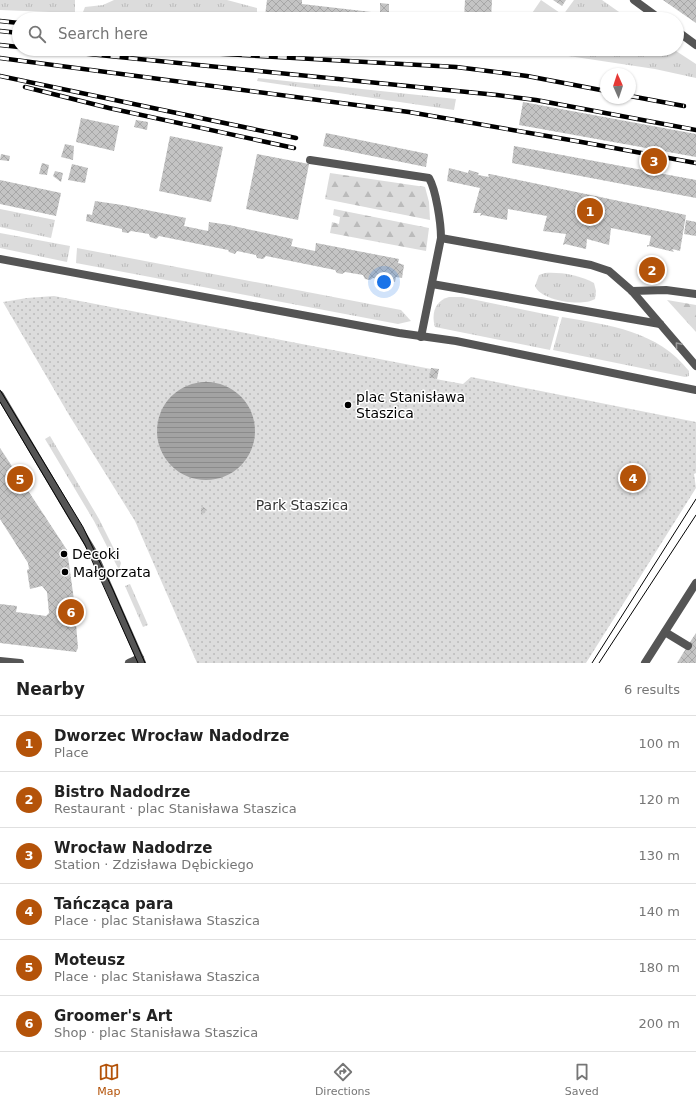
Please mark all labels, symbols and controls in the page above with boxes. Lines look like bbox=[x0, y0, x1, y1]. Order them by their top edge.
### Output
search box bbox=[12, 12, 684, 56]
icon: search bbox=[26, 23, 48, 45]
text: Search here bbox=[58, 25, 148, 43]
north arrow bbox=[600, 68, 636, 104]
pin: 3 bbox=[641, 146, 667, 176]
pin: 1 bbox=[577, 196, 603, 226]
pin: 2 bbox=[639, 255, 665, 285]
your location bbox=[374, 272, 394, 292]
one-way arrow bbox=[675, 343, 682, 350]
place label: plac Stanisława Staszica bbox=[356, 389, 465, 421]
marker: plac Stanisława Staszica bbox=[343, 400, 353, 410]
pin: 4 bbox=[620, 463, 646, 493]
pin: 5 bbox=[7, 464, 33, 494]
park label: Park Staszica bbox=[256, 497, 348, 513]
place label: Decoki bbox=[72, 546, 120, 562]
marker: Decoki bbox=[59, 549, 69, 559]
place label: Małgorzata bbox=[73, 564, 151, 580]
marker: Małgorzata bbox=[60, 567, 70, 577]
pin: 6 bbox=[58, 597, 84, 627]
text: Nearby bbox=[16, 679, 85, 699]
text: 6 results bbox=[624, 682, 680, 697]
text: Dworzec Wrocław Nadodrze bbox=[54, 727, 289, 745]
text: 1 bbox=[24, 736, 34, 751]
text: 100 m bbox=[638, 736, 680, 751]
text: Place bbox=[54, 745, 89, 760]
text: Bistro Nadodrze bbox=[54, 783, 190, 801]
text: 2 bbox=[24, 792, 34, 807]
text: 120 m bbox=[638, 792, 680, 807]
text: Restaurant · plac Stanisława Staszica bbox=[54, 801, 297, 816]
text: Wrocław Nadodrze bbox=[54, 839, 212, 857]
text: 3 bbox=[24, 848, 34, 863]
text: 130 m bbox=[638, 848, 680, 863]
text: Station · Zdzisława Dębickiego bbox=[54, 857, 254, 872]
text: Tańcząca para bbox=[54, 895, 173, 913]
text: 4 bbox=[24, 904, 34, 919]
text: 140 m bbox=[638, 904, 680, 919]
text: Place · plac Stanisława Staszica bbox=[54, 913, 260, 928]
text: Moteusz bbox=[54, 951, 125, 969]
text: 5 bbox=[24, 960, 34, 975]
text: 180 m bbox=[638, 960, 680, 975]
text: Place · plac Stanisława Staszica bbox=[54, 969, 260, 984]
text: Groomer's Art bbox=[54, 1007, 172, 1025]
text: 6 bbox=[24, 1016, 34, 1031]
text: 200 m bbox=[638, 1016, 680, 1031]
text: Shop · plac Stanisława Staszica bbox=[54, 1025, 258, 1040]
tab: Map bbox=[97, 1061, 120, 1098]
tab: Directions bbox=[315, 1061, 370, 1098]
tab: Saved bbox=[565, 1061, 599, 1098]

